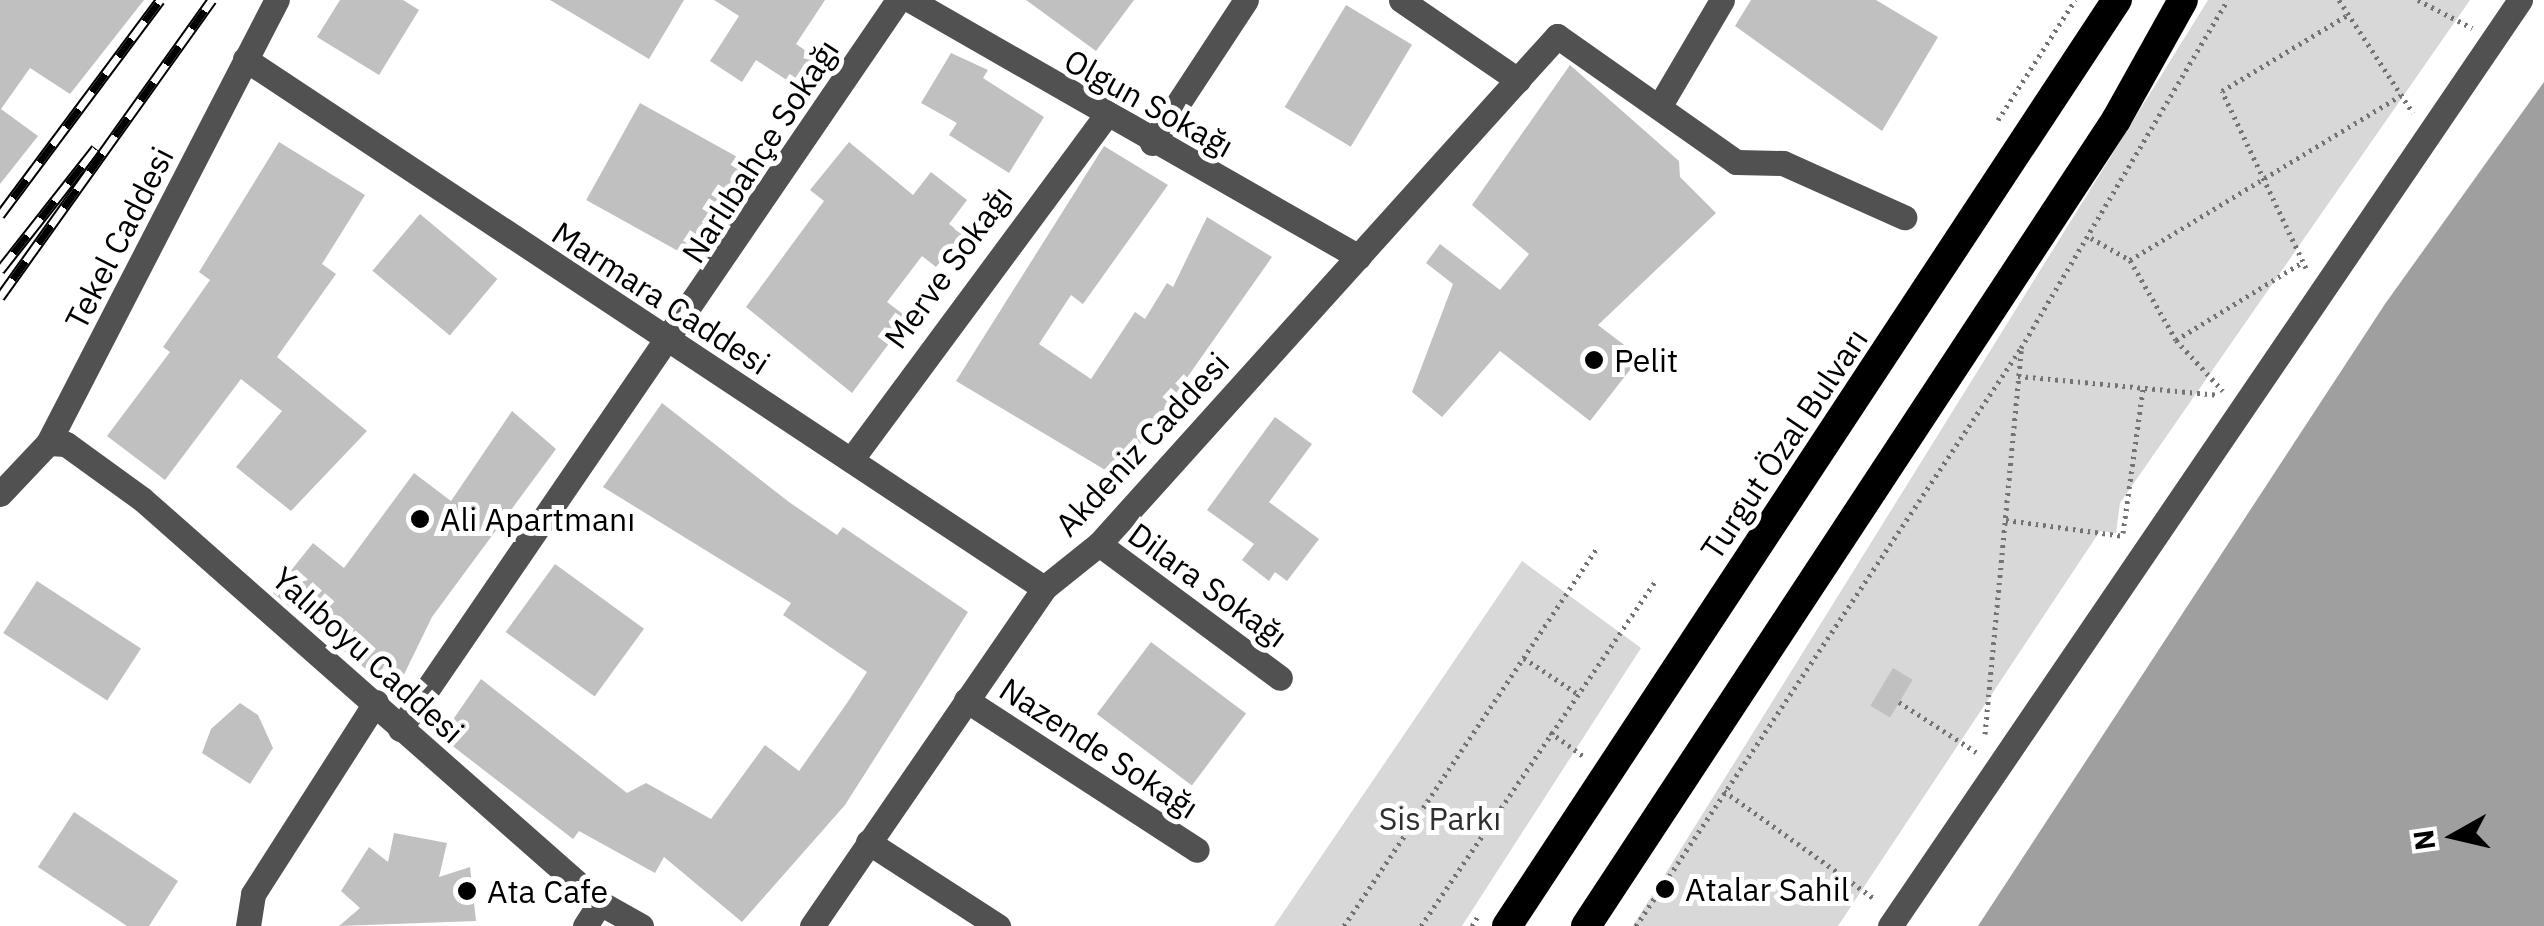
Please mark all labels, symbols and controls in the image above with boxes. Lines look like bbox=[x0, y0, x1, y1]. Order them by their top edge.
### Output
street label: Narlıbahçe Sokağı bbox=[674, 32, 846, 270]
street label: Olgun Sokağı bbox=[1058, 41, 1240, 165]
street label: Tekel Caddesi bbox=[57, 141, 181, 335]
street label: Merve Sokağı bbox=[876, 178, 1020, 356]
street label: Marmara Caddesi bbox=[545, 213, 777, 383]
street label: Turgut Özal Bulvarı bbox=[1693, 321, 1875, 567]
place label: Pelit bbox=[1614, 341, 1678, 379]
street label: Akdeniz Caddesi bbox=[1047, 344, 1237, 544]
marker: Pelit bbox=[1583, 349, 1605, 371]
place label: Ali Apartmanı bbox=[440, 500, 635, 538]
marker: Ali Apartmanı bbox=[409, 508, 431, 530]
street label: Dilara Sokağı bbox=[1121, 515, 1295, 655]
street label: Yalıboyu Caddesi bbox=[264, 559, 472, 751]
street label: Nazende Sokağı bbox=[993, 670, 1205, 826]
north arrow bbox=[2404, 786, 2504, 886]
park label: Sis Parkı bbox=[1379, 799, 1501, 837]
text: N bbox=[2404, 828, 2444, 853]
place label: Atalar Sahil bbox=[1685, 870, 1849, 908]
place label: Ata Cafe bbox=[487, 872, 608, 910]
marker: Atalar Sahil bbox=[1654, 878, 1676, 900]
marker: Ata Cafe bbox=[456, 880, 478, 902]

